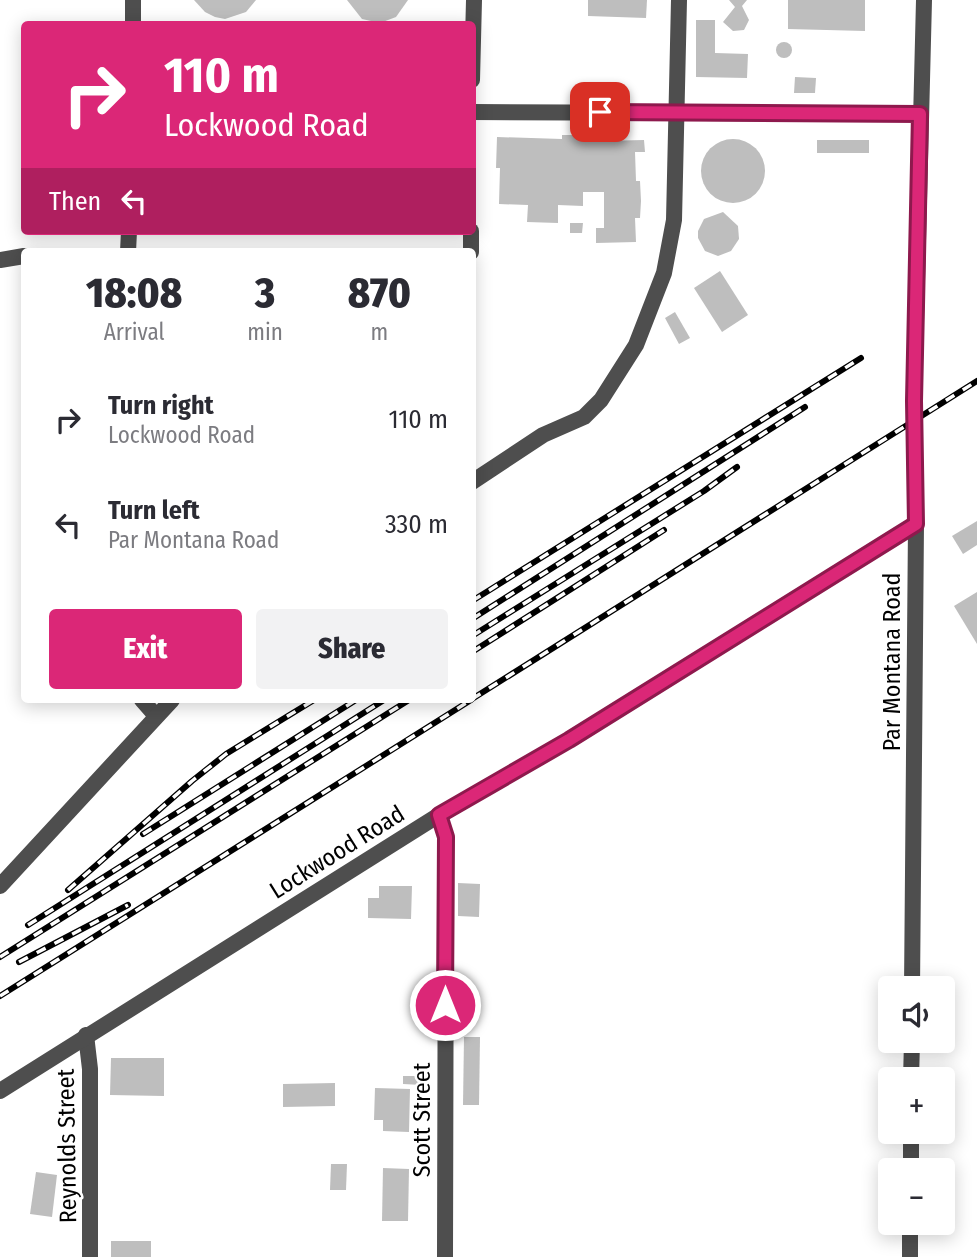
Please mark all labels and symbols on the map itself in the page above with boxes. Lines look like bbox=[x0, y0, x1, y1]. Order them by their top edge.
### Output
pin bbox=[570, 82, 630, 142]
street label: Par Montana Road bbox=[878, 573, 906, 751]
street label: Lockwood Road bbox=[265, 799, 409, 905]
position arrow bbox=[408, 968, 482, 1042]
street label: Scott Street bbox=[408, 1063, 436, 1177]
street label: Reynolds Street bbox=[52, 1068, 82, 1223]

